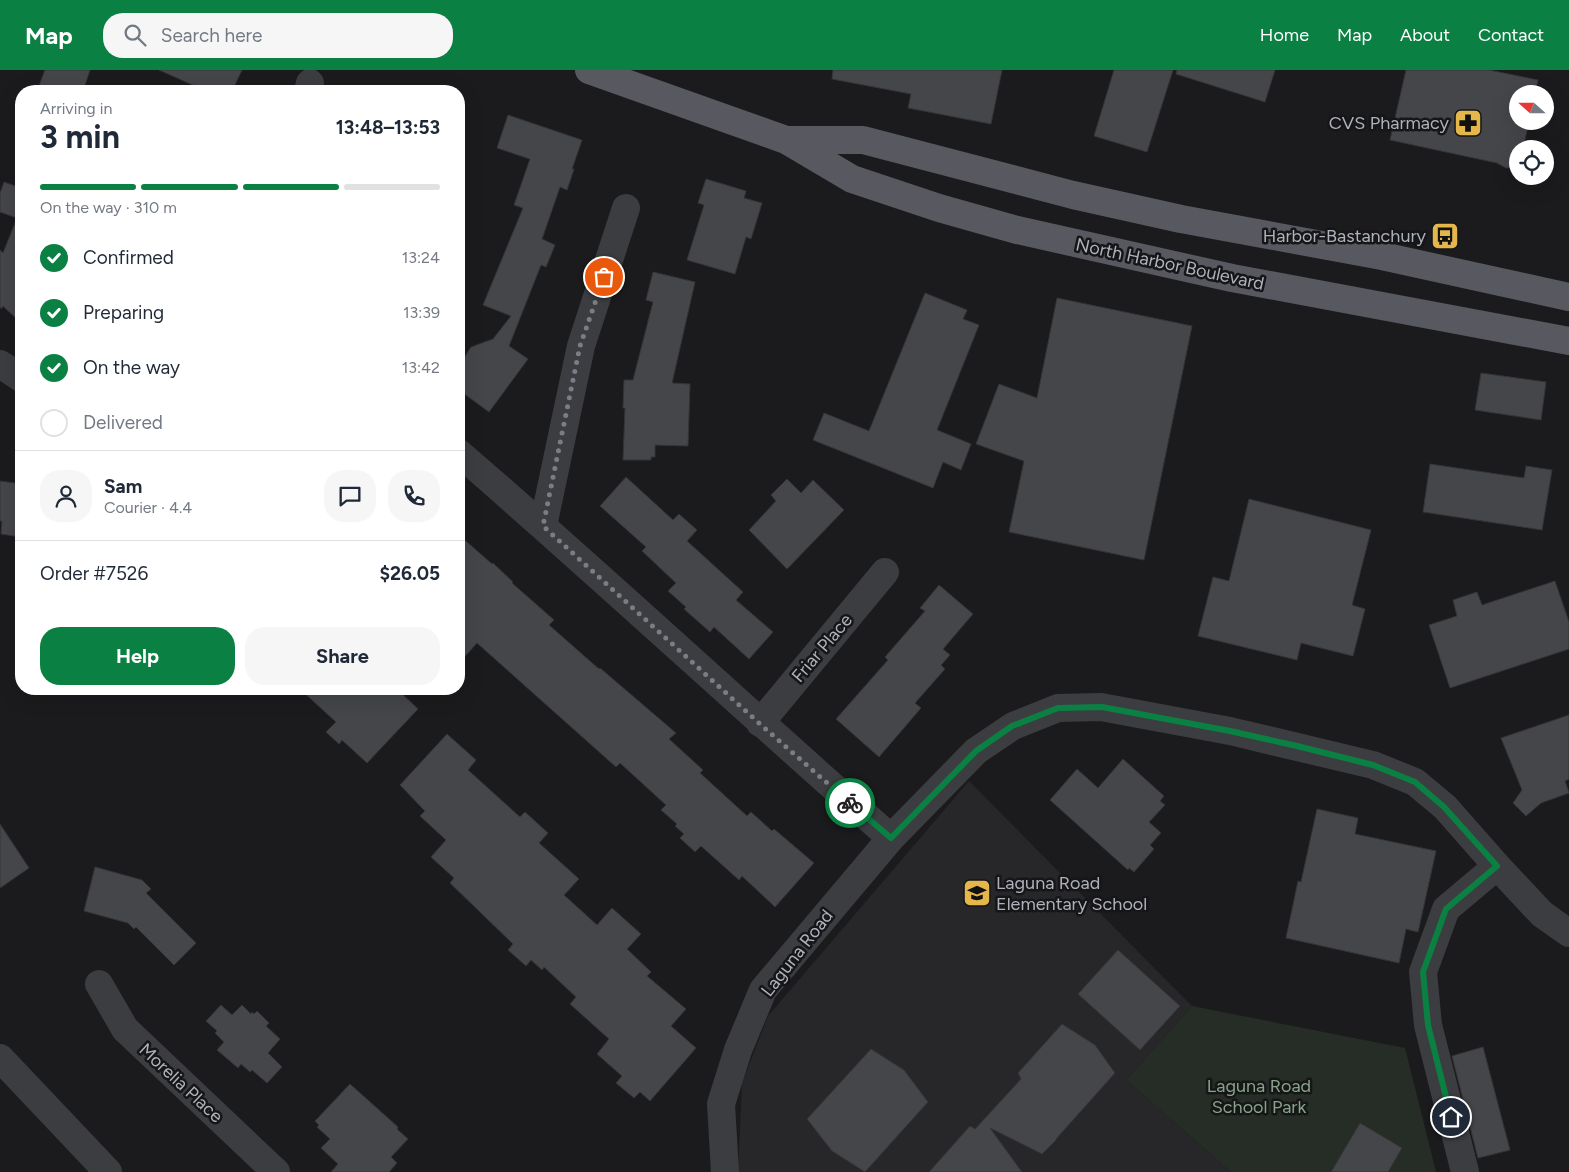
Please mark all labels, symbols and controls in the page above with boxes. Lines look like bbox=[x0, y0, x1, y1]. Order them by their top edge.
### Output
search box bbox=[103, 13, 453, 58]
text: Map bbox=[25, 21, 73, 50]
icon: search bbox=[121, 21, 149, 49]
text: Search here bbox=[161, 24, 262, 47]
text: Home bbox=[1260, 24, 1309, 46]
text: Map bbox=[1337, 24, 1372, 46]
text: About bbox=[1400, 24, 1450, 46]
text: Contact bbox=[1478, 24, 1544, 46]
north arrow bbox=[1509, 85, 1554, 130]
map controls bbox=[1509, 85, 1554, 185]
text: Arriving in bbox=[40, 99, 112, 118]
pharmacy icon: CVS Pharmacy bbox=[1453, 108, 1483, 138]
place label: CVS Pharmacy bbox=[1329, 112, 1450, 134]
text: 13:48–13:53 bbox=[336, 116, 440, 139]
text: 3 min bbox=[40, 118, 120, 156]
button: locate bbox=[1509, 140, 1554, 185]
text: On the way · 310 m bbox=[40, 198, 177, 217]
bus stop icon: Harbor-Bastanchury bbox=[1430, 221, 1460, 251]
place label: Harbor-Bastanchury bbox=[1263, 225, 1427, 247]
street label: North Harbor Boulevard bbox=[1074, 233, 1266, 295]
icon: check bbox=[40, 244, 68, 272]
text: Confirmed bbox=[83, 246, 174, 269]
text: 13:24 bbox=[402, 248, 440, 267]
pin bbox=[583, 256, 625, 298]
icon: bag bbox=[590, 263, 618, 291]
icon: check bbox=[40, 299, 68, 327]
text: Preparing bbox=[83, 301, 164, 324]
text: 13:39 bbox=[403, 303, 440, 322]
icon: check bbox=[40, 354, 68, 382]
text: On the way bbox=[83, 356, 180, 379]
text: 13:42 bbox=[402, 358, 440, 377]
text: Delivered bbox=[83, 411, 163, 434]
button: person bbox=[40, 470, 92, 522]
button: chat bbox=[324, 470, 376, 522]
button: phone bbox=[388, 470, 440, 522]
text: Sam bbox=[104, 475, 142, 498]
text: Courier · 4.4 bbox=[104, 498, 192, 517]
text: Order #7526 bbox=[40, 562, 148, 585]
text: $26.05 bbox=[379, 562, 440, 585]
street label: Friar Place bbox=[787, 609, 857, 687]
button: Help bbox=[40, 627, 235, 685]
button: Share bbox=[245, 627, 440, 685]
courier bbox=[825, 778, 875, 828]
icon: bike bbox=[836, 789, 864, 817]
place label: Laguna Road Elementary School bbox=[996, 872, 1147, 915]
school or university icon: Laguna Road Elementary School bbox=[962, 878, 992, 908]
street label: Laguna Road bbox=[756, 905, 838, 1001]
street label: Morelia Place bbox=[135, 1039, 228, 1127]
park label: Laguna Road School Park bbox=[1207, 1075, 1311, 1118]
pin bbox=[1430, 1096, 1472, 1138]
icon: home bbox=[1437, 1103, 1465, 1131]

